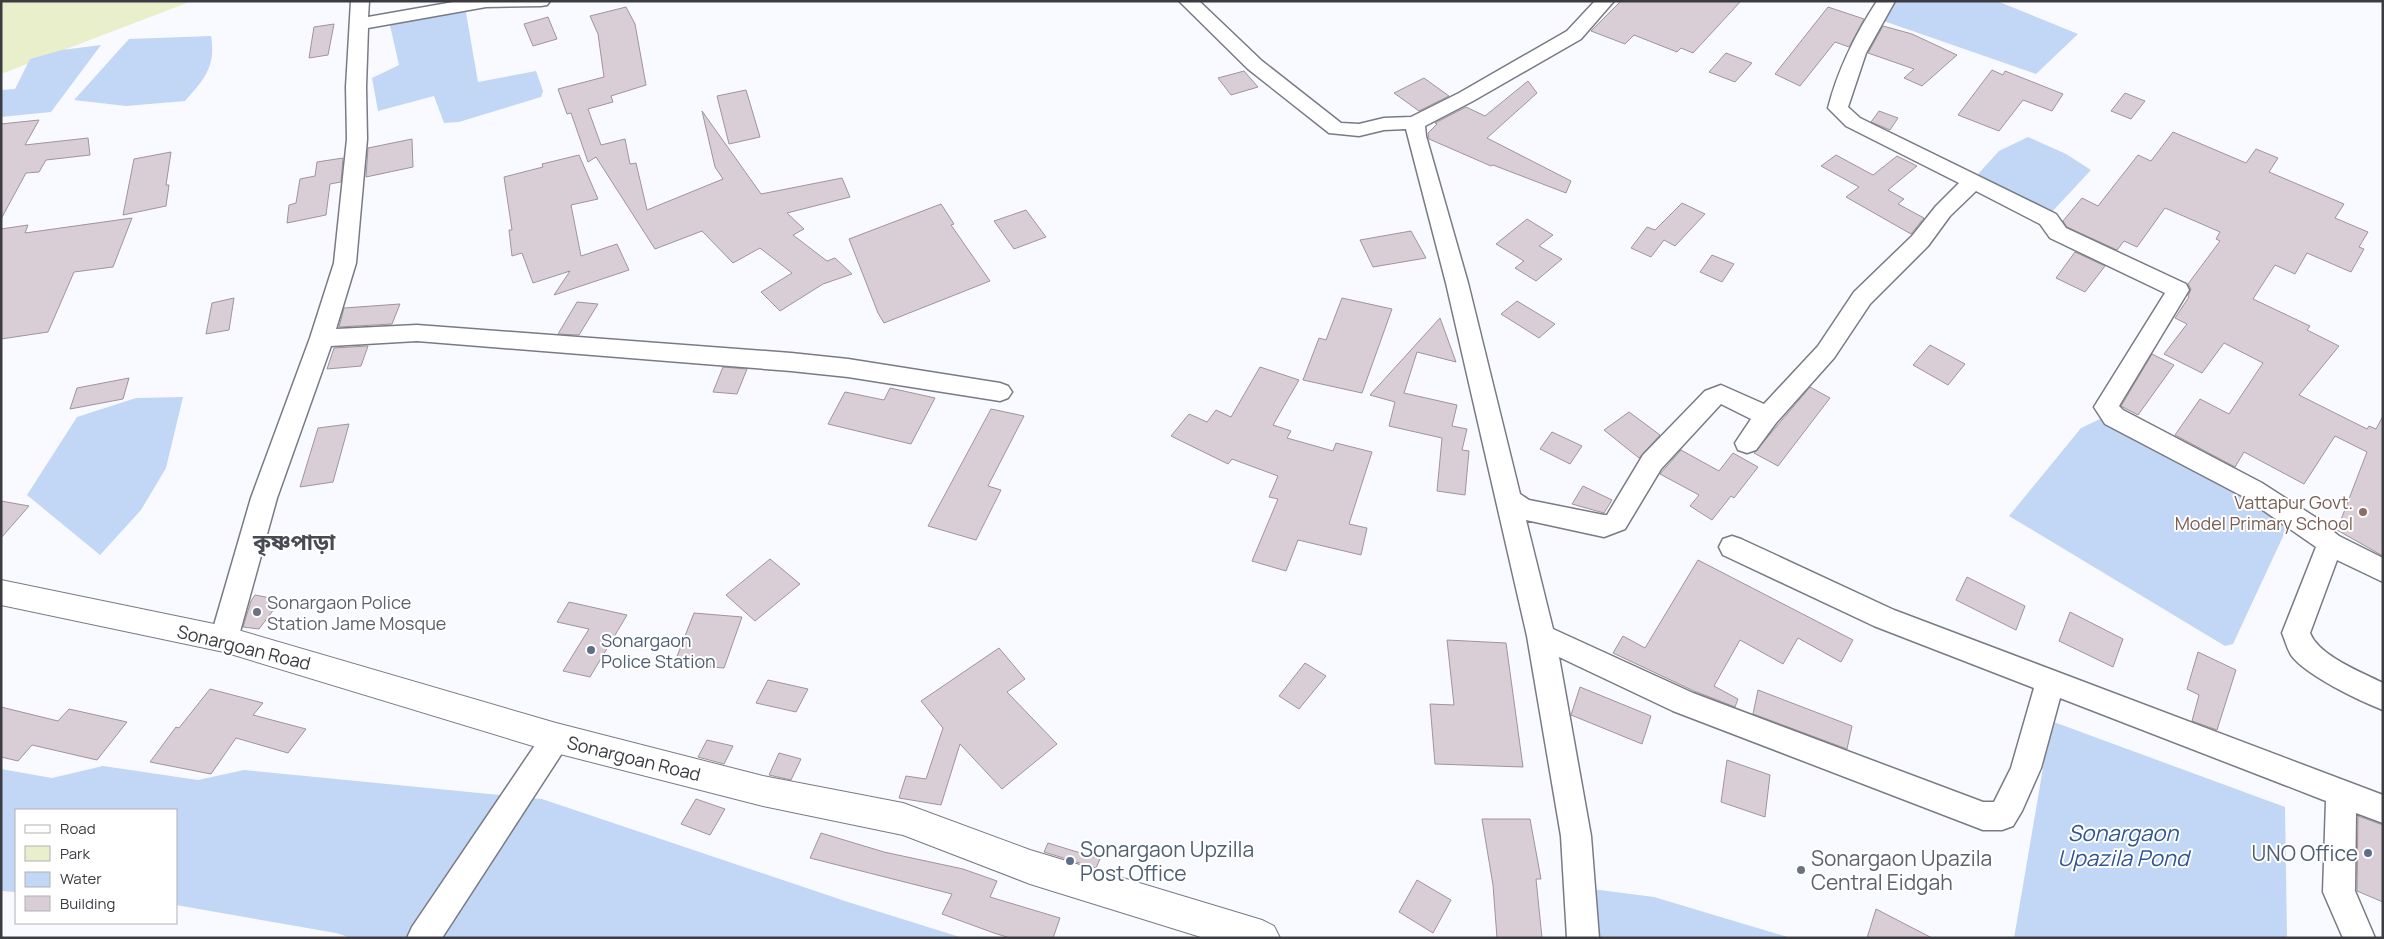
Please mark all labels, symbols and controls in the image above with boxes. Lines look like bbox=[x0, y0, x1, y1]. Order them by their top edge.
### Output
place label: Vattapur Govt. Model Primary School bbox=[2175, 490, 2353, 535]
marker: Vattapur Govt. Model Primary School bbox=[2357, 506, 2369, 518]
district label: কৃষ্ণপাড়া bbox=[252, 527, 336, 557]
place label: Sonargaon Police Station Jame Mosque bbox=[267, 590, 446, 635]
marker: Sonargaon Police Station Jame Mosque bbox=[251, 606, 263, 618]
street label: Sonargoan Road bbox=[175, 619, 313, 675]
place label: Sonargaon Police Station bbox=[601, 628, 716, 673]
marker: Sonargaon Police Station bbox=[585, 644, 597, 656]
street label: Sonargoan Road bbox=[565, 730, 703, 786]
legend bbox=[15, 809, 178, 924]
text: Road bbox=[60, 818, 96, 839]
water label: Sonargaon Upazila Pond bbox=[2057, 818, 2192, 873]
place label: Sonargaon Upzilla Post Office bbox=[1080, 835, 1254, 887]
place label: UNO Office bbox=[2252, 839, 2358, 867]
text: Park bbox=[60, 843, 90, 864]
place label: Sonargaon Upazila Central Eidgah bbox=[1811, 844, 1992, 896]
marker: UNO Office bbox=[2362, 847, 2374, 859]
marker: Sonargaon Upzilla Post Office bbox=[1064, 855, 1076, 867]
marker: Sonargaon Upazila Central Eidgah bbox=[1795, 864, 1807, 876]
text: Water bbox=[60, 868, 102, 889]
text: Building bbox=[60, 893, 115, 914]

